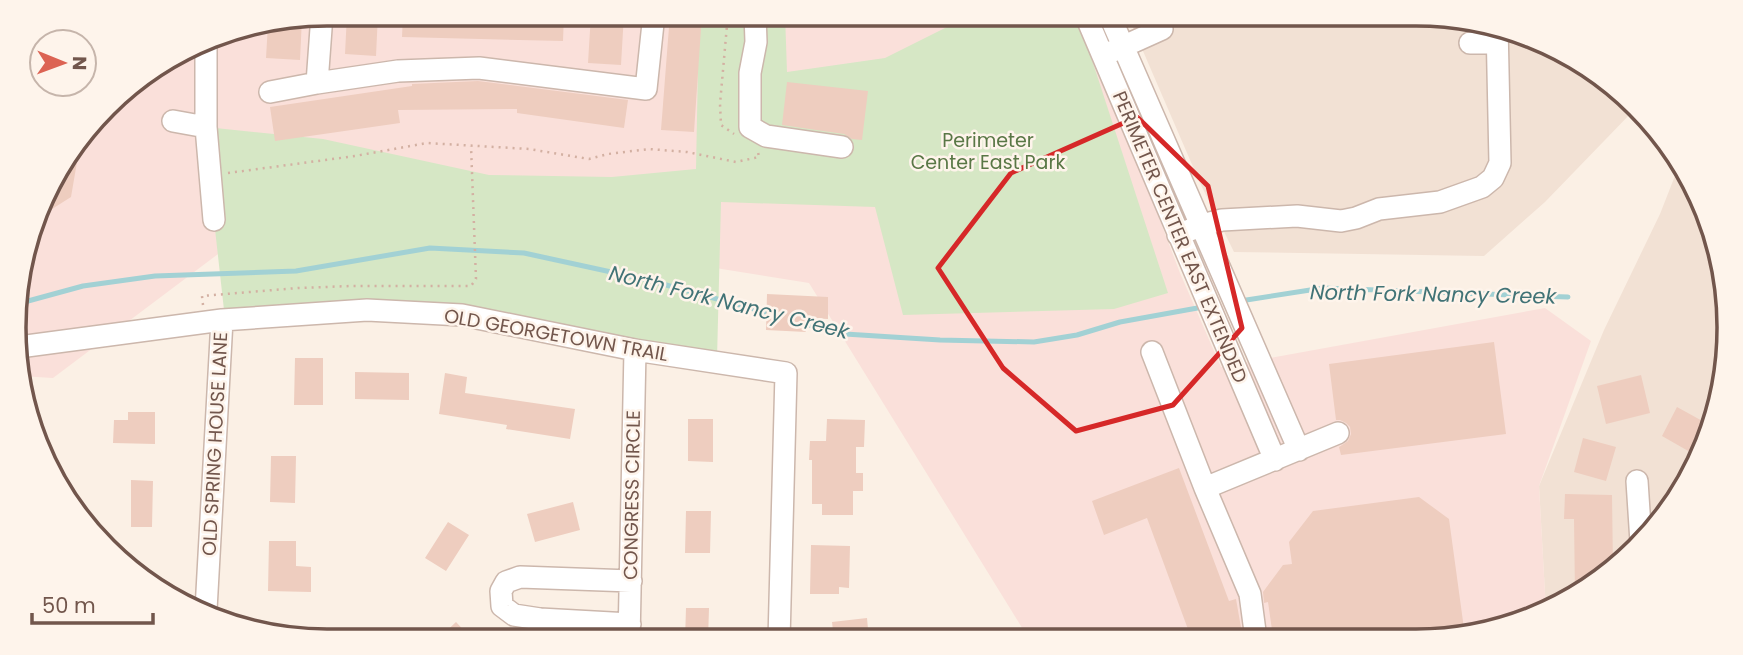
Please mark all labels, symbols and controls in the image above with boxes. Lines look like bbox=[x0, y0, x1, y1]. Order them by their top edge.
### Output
north arrow bbox=[28, 28, 98, 98]
text: N bbox=[66, 56, 93, 71]
street label: PERIMETER CENTER EAST EXTENDED bbox=[1106, 87, 1254, 387]
park label: Perimeter Center East Park bbox=[911, 127, 1066, 176]
water label: North Fork Nancy Creek bbox=[606, 258, 853, 346]
water label: North Fork Nancy Creek bbox=[1310, 277, 1558, 311]
street label: OLD GEORGETOWN TRAIL bbox=[442, 302, 670, 368]
street label: OLD SPRING HOUSE LANE bbox=[196, 331, 234, 557]
street label: CONGRESS CIRCLE bbox=[617, 410, 647, 580]
scale bar bbox=[32, 582, 152, 626]
text: 50 m bbox=[42, 591, 96, 620]

